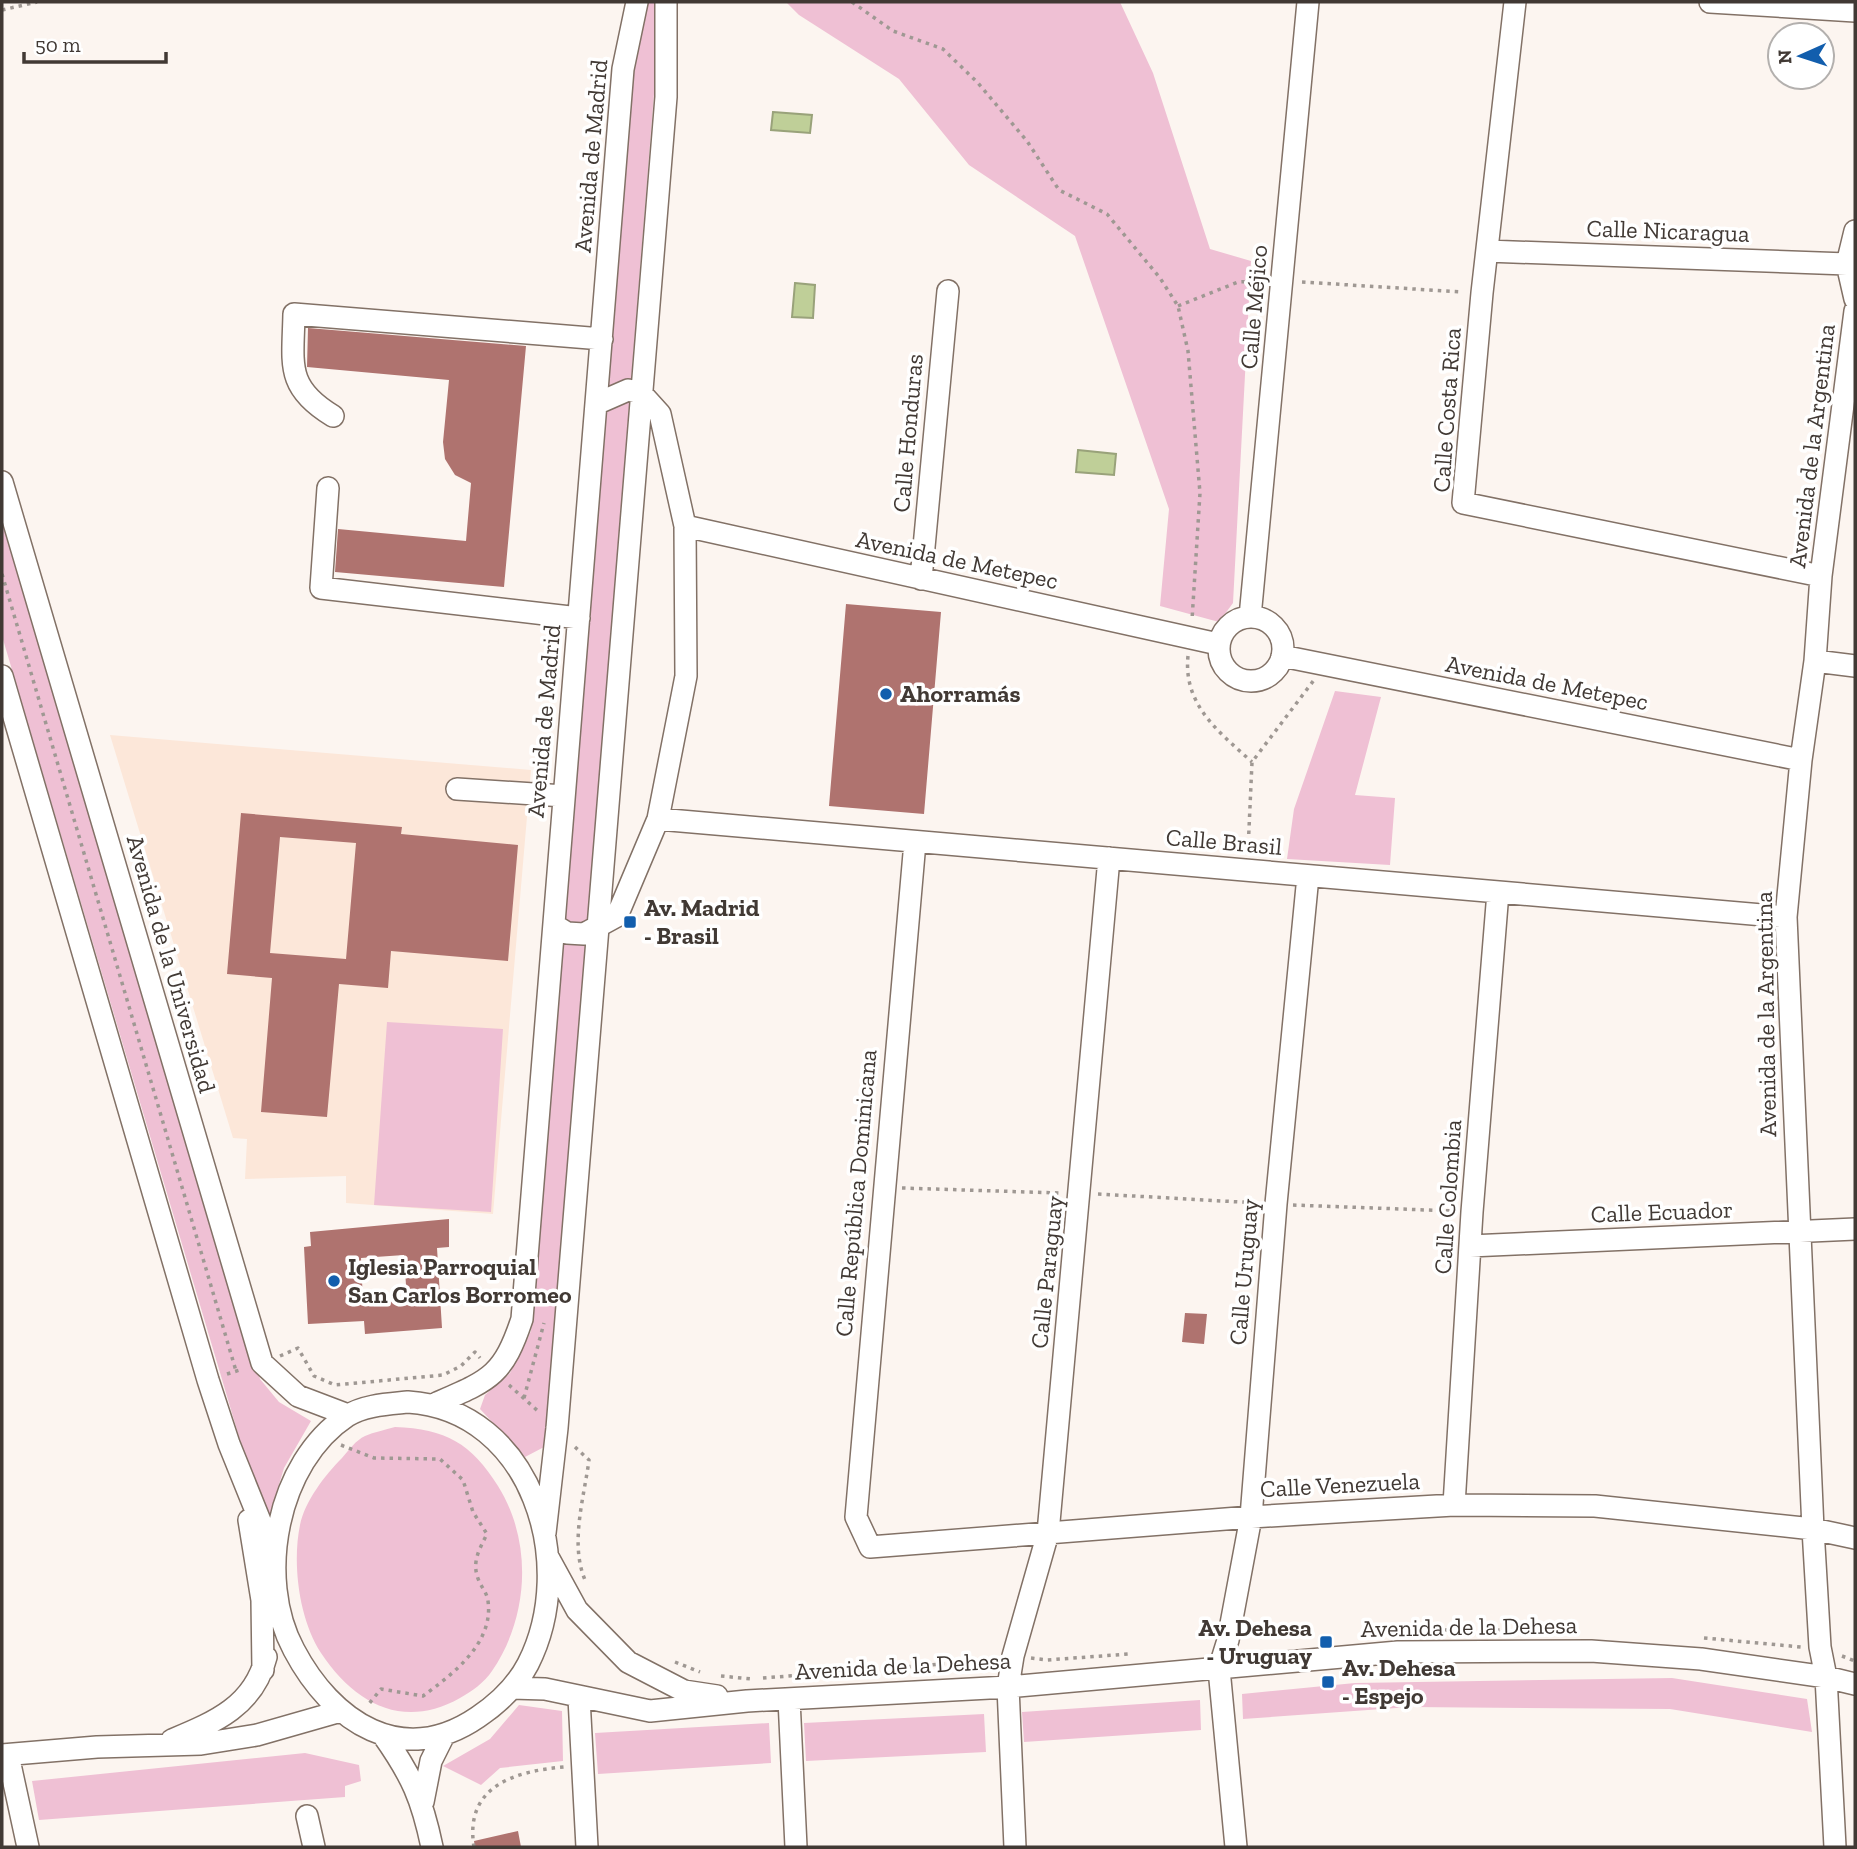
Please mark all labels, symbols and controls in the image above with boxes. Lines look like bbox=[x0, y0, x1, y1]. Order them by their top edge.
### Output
scale bar bbox=[24, 21, 166, 65]
north arrow bbox=[1766, 21, 1836, 91]
text: 50 m bbox=[35, 32, 81, 57]
text: N bbox=[1773, 49, 1796, 65]
street label: Avenida de Madrid bbox=[568, 58, 613, 254]
street label: Calle Nicaragua bbox=[1586, 213, 1750, 248]
street label: Calle Méjico bbox=[1234, 244, 1273, 370]
street label: Avenida de la Argentina bbox=[1782, 322, 1841, 570]
street label: Calle Costa Rica bbox=[1426, 326, 1467, 493]
street label: Calle Honduras bbox=[886, 352, 929, 513]
street label: Avenida de Metepec bbox=[853, 524, 1061, 595]
street label: Avenida de Madrid bbox=[521, 623, 566, 819]
street label: Avenida de Metepec bbox=[1443, 649, 1651, 716]
place label: Ahorramás bbox=[900, 679, 1020, 708]
marker: Ahorramás bbox=[878, 686, 894, 702]
street label: Calle Brasil bbox=[1165, 822, 1283, 861]
street label: Avenida de la Universidad bbox=[121, 832, 222, 1096]
street label: Avenida de la Argentina bbox=[1749, 891, 1782, 1137]
place label: Av. Madrid - Brasil bbox=[644, 893, 760, 950]
marker: Av. Madrid - Brasil bbox=[622, 914, 638, 930]
street label: Calle República Dominicana bbox=[828, 1048, 883, 1338]
street label: Calle Colombia bbox=[1428, 1118, 1467, 1275]
street label: Calle Paraguay bbox=[1024, 1193, 1069, 1350]
street label: Calle Ecuador bbox=[1590, 1195, 1734, 1228]
street label: Calle Uruguay bbox=[1223, 1197, 1264, 1346]
place label: Iglesia Parroquial San Carlos Borromeo bbox=[348, 1252, 572, 1309]
marker: Iglesia Parroquial San Carlos Borromeo bbox=[326, 1273, 342, 1289]
street label: Calle Venezuela bbox=[1259, 1466, 1421, 1503]
street label: Avenida de la Dehesa bbox=[1360, 1610, 1578, 1643]
place label: Av. Dehesa - Uruguay bbox=[1198, 1613, 1312, 1670]
marker: Av. Dehesa - Uruguay bbox=[1318, 1634, 1334, 1650]
street label: Avenida de la Dehesa bbox=[794, 1645, 1012, 1686]
place label: Av. Dehesa - Espejo bbox=[1342, 1653, 1456, 1710]
marker: Av. Dehesa - Espejo bbox=[1320, 1674, 1336, 1690]

